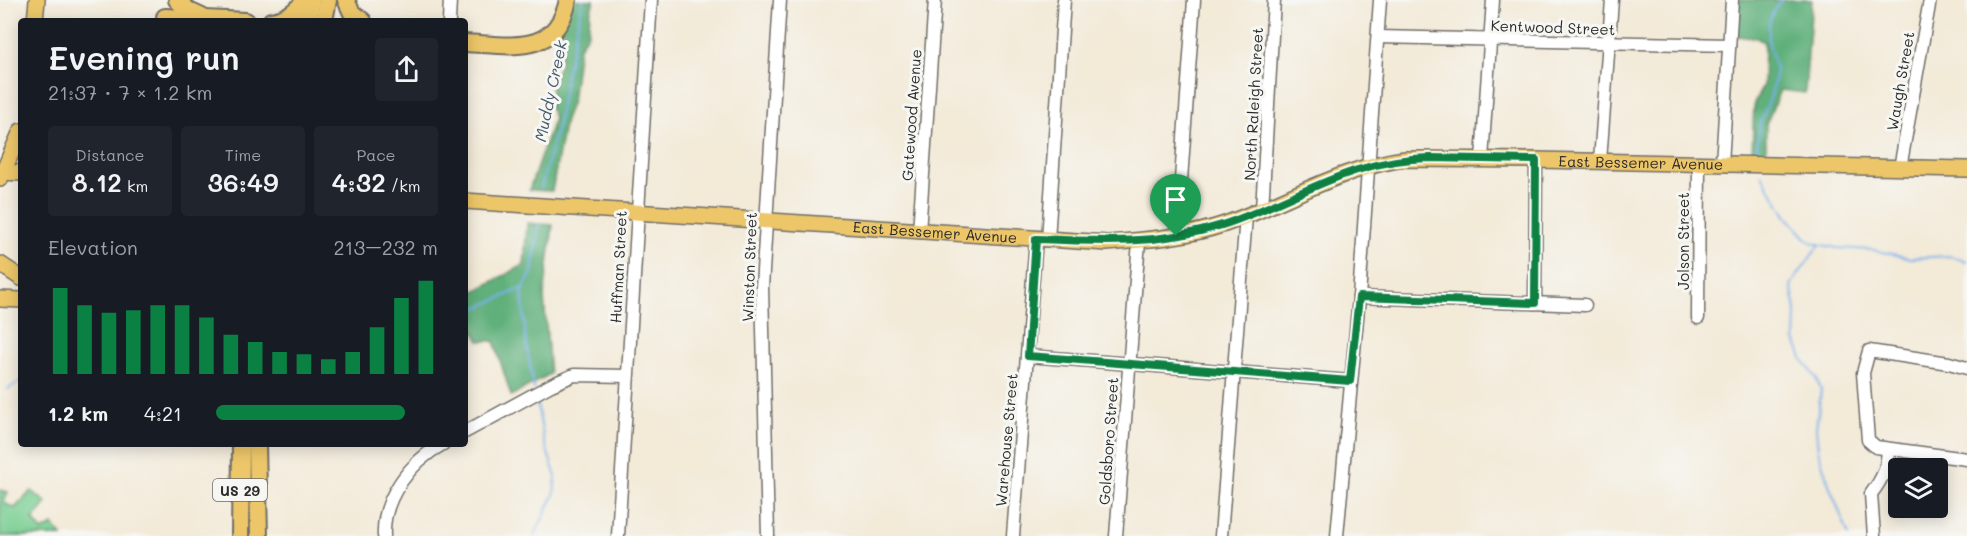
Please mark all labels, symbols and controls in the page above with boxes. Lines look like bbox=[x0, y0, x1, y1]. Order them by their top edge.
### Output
street label: Kentwood Street bbox=[1490, 15, 1616, 39]
street label: North Raleigh Street bbox=[1239, 27, 1267, 181]
street label: Waugh Street bbox=[1881, 30, 1919, 132]
text: Evening run bbox=[48, 35, 240, 78]
button: share bbox=[375, 38, 438, 101]
water label: Muddy Creek bbox=[529, 38, 571, 144]
street label: Gatewood Avenue bbox=[896, 48, 926, 182]
text: 21:37 · 7 × 1.2 km bbox=[48, 79, 212, 105]
text: Distance bbox=[76, 144, 144, 165]
text: Time bbox=[225, 144, 261, 165]
text: Pace bbox=[356, 144, 396, 165]
street label: East Bessemer Avenue bbox=[1558, 150, 1723, 174]
text: 8.12 bbox=[72, 165, 122, 199]
text: 36:49 bbox=[207, 165, 279, 199]
text: 4:32 bbox=[331, 165, 386, 199]
pin bbox=[1150, 174, 1201, 236]
text: km bbox=[122, 175, 148, 196]
text: /km bbox=[386, 175, 421, 196]
icon: arrive bbox=[1159, 183, 1192, 216]
street label: Jolson Street bbox=[1673, 192, 1693, 290]
street label: Huffman Street bbox=[605, 210, 631, 324]
street label: Winston Street bbox=[737, 212, 761, 322]
street label: East Bessemer Avenue bbox=[852, 216, 1018, 247]
text: Elevation bbox=[48, 234, 138, 260]
text: 213–232 m bbox=[333, 234, 438, 260]
street label: Warehouse Street bbox=[990, 372, 1022, 508]
street label: Goldsboro Street bbox=[1094, 376, 1122, 506]
text: 1.2 km bbox=[48, 400, 108, 426]
text: 4:21 bbox=[144, 400, 182, 426]
map controls bbox=[1888, 458, 1948, 518]
button: layers bbox=[1888, 458, 1948, 518]
road number: US 29 bbox=[213, 479, 267, 501]

